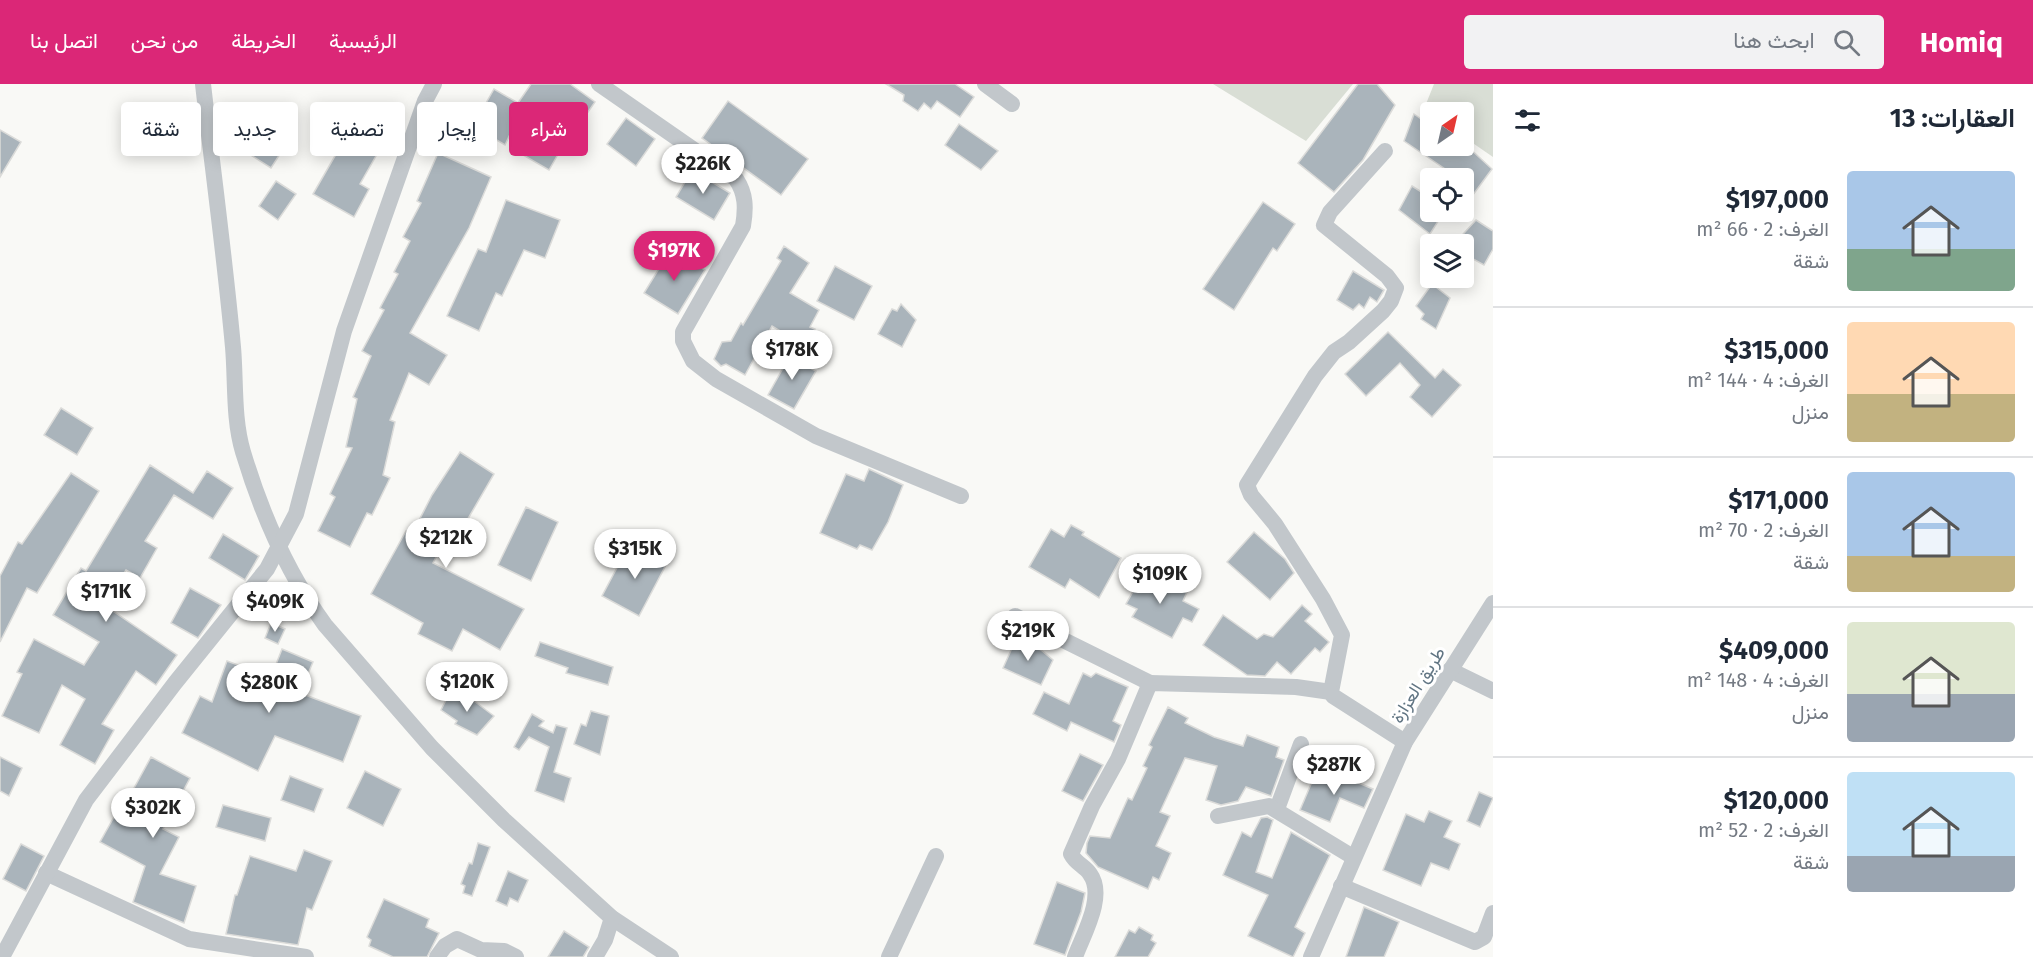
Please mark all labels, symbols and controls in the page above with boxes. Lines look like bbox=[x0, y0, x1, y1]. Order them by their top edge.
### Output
search box bbox=[1464, 15, 1884, 69]
icon: search bbox=[1830, 26, 1863, 59]
text: Homiq bbox=[1920, 26, 2003, 59]
text: ابحث هنا bbox=[1733, 27, 1815, 54]
text: اتصل بنا bbox=[30, 28, 98, 54]
text: من نحن bbox=[131, 28, 198, 54]
text: الخريطة bbox=[231, 28, 296, 54]
text: الرئيسية bbox=[329, 28, 397, 54]
chip: شقة bbox=[121, 102, 201, 156]
chip: جديد bbox=[213, 102, 298, 156]
chip: تصفية bbox=[310, 102, 405, 156]
chip: إيجار bbox=[417, 102, 497, 156]
chip: شراء bbox=[509, 102, 588, 156]
north arrow bbox=[1420, 102, 1474, 156]
map controls bbox=[1420, 102, 1474, 288]
text: العقارات: 13 bbox=[1890, 103, 2015, 134]
icon: filters bbox=[1511, 104, 1544, 137]
pin: $226K bbox=[661, 144, 745, 195]
text: $226K bbox=[675, 151, 731, 175]
button: locate bbox=[1420, 168, 1474, 222]
text: $197,000 bbox=[1726, 184, 1829, 215]
icon: home bbox=[1895, 195, 1967, 267]
text: الغرف: 2 · 66 m² bbox=[1696, 217, 1829, 241]
pin: $197K bbox=[632, 231, 716, 282]
button: layers bbox=[1420, 234, 1474, 288]
text: $197K bbox=[648, 238, 700, 262]
text: شقة bbox=[1793, 249, 1829, 273]
pin: $178K bbox=[750, 330, 834, 381]
text: $315,000 bbox=[1724, 335, 1829, 366]
text: $178K bbox=[766, 337, 818, 361]
icon: home bbox=[1895, 346, 1967, 418]
text: الغرف: 4 · 144 m² bbox=[1687, 368, 1829, 392]
text: منزل bbox=[1792, 400, 1829, 424]
text: $171,000 bbox=[1728, 485, 1829, 516]
icon: home bbox=[1895, 496, 1967, 568]
pin: $212K bbox=[404, 518, 488, 569]
text: الغرف: 2 · 70 m² bbox=[1698, 518, 1829, 542]
text: $212K bbox=[420, 525, 472, 549]
pin: $315K bbox=[593, 529, 677, 580]
text: $315K bbox=[608, 536, 662, 560]
text: شقة bbox=[1793, 550, 1829, 574]
pin: $109K bbox=[1118, 554, 1202, 605]
text: $109K bbox=[1133, 561, 1187, 585]
pin: $171K bbox=[64, 572, 148, 623]
text: $171K bbox=[81, 579, 131, 603]
pin: $409K bbox=[233, 582, 317, 633]
text: $409K bbox=[246, 589, 304, 613]
pin: $219K bbox=[986, 611, 1070, 662]
text: $219K bbox=[1001, 618, 1055, 642]
text: $409,000 bbox=[1719, 635, 1829, 666]
street label: طريق العزازة bbox=[1386, 643, 1450, 727]
icon: home bbox=[1895, 646, 1967, 718]
pin: $120K bbox=[425, 662, 509, 713]
pin: $280K bbox=[227, 663, 311, 714]
text: الغرف: 4 · 148 m² bbox=[1687, 668, 1829, 692]
text: $120K bbox=[440, 669, 494, 693]
text: $280K bbox=[240, 670, 298, 694]
text: منزل bbox=[1792, 700, 1829, 724]
pin: $287K bbox=[1292, 745, 1376, 796]
text: $287K bbox=[1307, 752, 1361, 776]
text: $120,000 bbox=[1723, 785, 1829, 816]
pin: $302K bbox=[111, 788, 195, 839]
text: $302K bbox=[125, 795, 181, 819]
icon: home bbox=[1895, 796, 1967, 868]
text: الغرف: 2 · 52 m² bbox=[1698, 818, 1829, 842]
text: شقة bbox=[1793, 850, 1829, 874]

